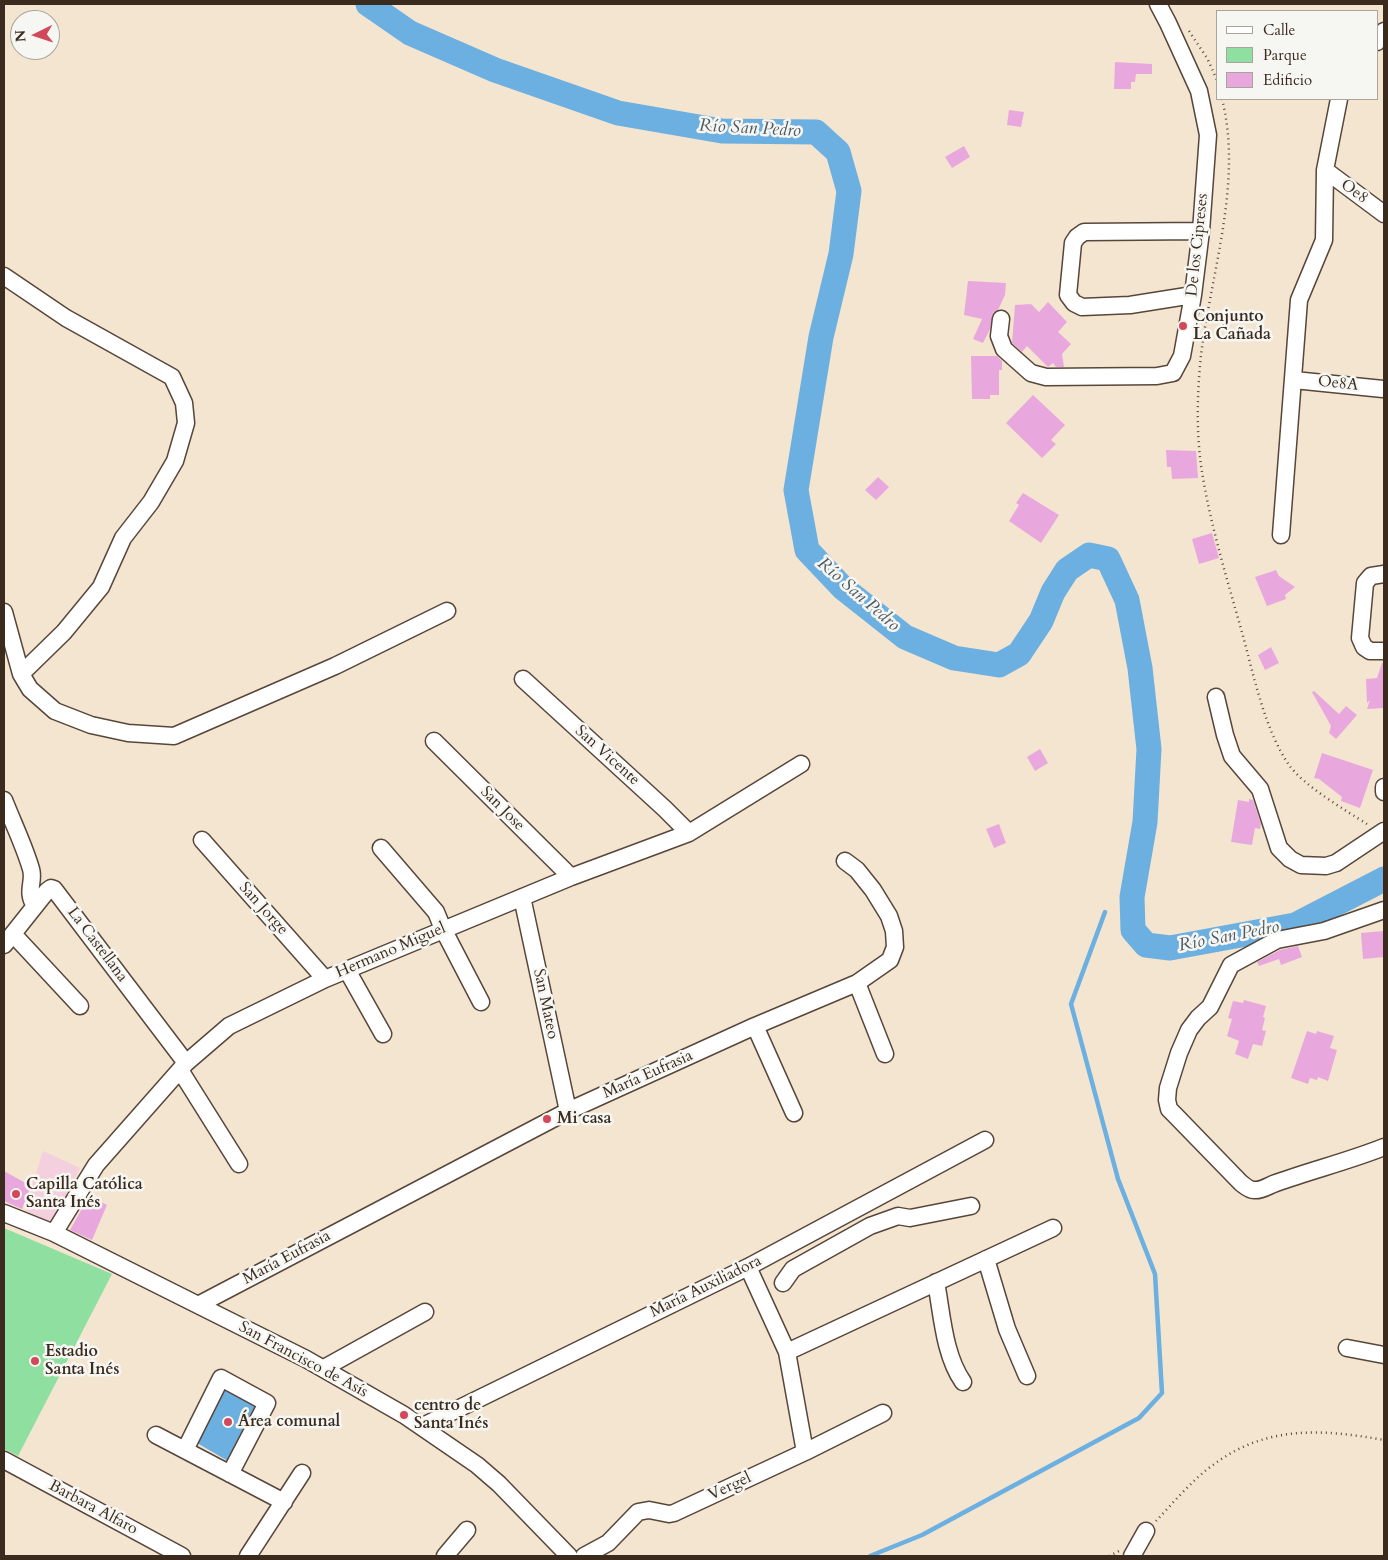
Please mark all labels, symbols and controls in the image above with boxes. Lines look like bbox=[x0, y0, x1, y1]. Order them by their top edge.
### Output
north arrow bbox=[10, 10, 60, 60]
legend bbox=[1216, 10, 1378, 100]
text: Calle bbox=[1263, 20, 1295, 40]
text: N bbox=[11, 29, 30, 43]
text: Parque bbox=[1263, 45, 1307, 65]
text: Edificio bbox=[1263, 70, 1312, 90]
water label: Río San Pedro bbox=[698, 116, 802, 142]
street label: Oe8 bbox=[1337, 176, 1371, 208]
street label: De los Cipreses bbox=[1183, 193, 1213, 297]
place label: Conjunto La Cañada bbox=[1193, 307, 1271, 345]
marker: Conjunto La Cañada bbox=[1177, 320, 1189, 332]
street label: Oe8A bbox=[1317, 372, 1359, 396]
water label: Río San Pedro bbox=[812, 553, 904, 637]
street label: San Vicente bbox=[571, 722, 643, 790]
street label: San Jose bbox=[476, 783, 528, 835]
street label: San Jorge bbox=[234, 879, 292, 939]
street label: La Castellana bbox=[63, 904, 131, 986]
water label: Río San Pedro bbox=[1177, 917, 1281, 957]
street label: Hermano Miguel bbox=[333, 919, 449, 983]
street label: San Mateo bbox=[528, 967, 562, 1041]
street label: María Eufrasia bbox=[600, 1047, 696, 1103]
place label: Mi casa bbox=[557, 1109, 611, 1129]
marker: Mi casa bbox=[541, 1113, 553, 1125]
place label: Capilla Católica Santa Inés bbox=[26, 1175, 143, 1213]
marker: Capilla Católica Santa Inés bbox=[10, 1188, 22, 1200]
street label: María Eufrasia bbox=[240, 1227, 334, 1289]
street label: María Auxiliadora bbox=[647, 1252, 765, 1322]
street label: San Francisco de Asís bbox=[235, 1318, 371, 1402]
place label: Estadio Santa Inés bbox=[45, 1342, 119, 1380]
marker: Estadio Santa Inés bbox=[29, 1355, 41, 1367]
place label: centro de Santa Inés bbox=[414, 1396, 488, 1434]
marker: centro de Santa Inés bbox=[398, 1409, 410, 1421]
place label: Área comunal bbox=[238, 1412, 340, 1432]
marker: Área comunal bbox=[222, 1416, 234, 1428]
street label: Vergel bbox=[705, 1469, 755, 1505]
street label: Barbara Alfaro bbox=[45, 1477, 141, 1539]

